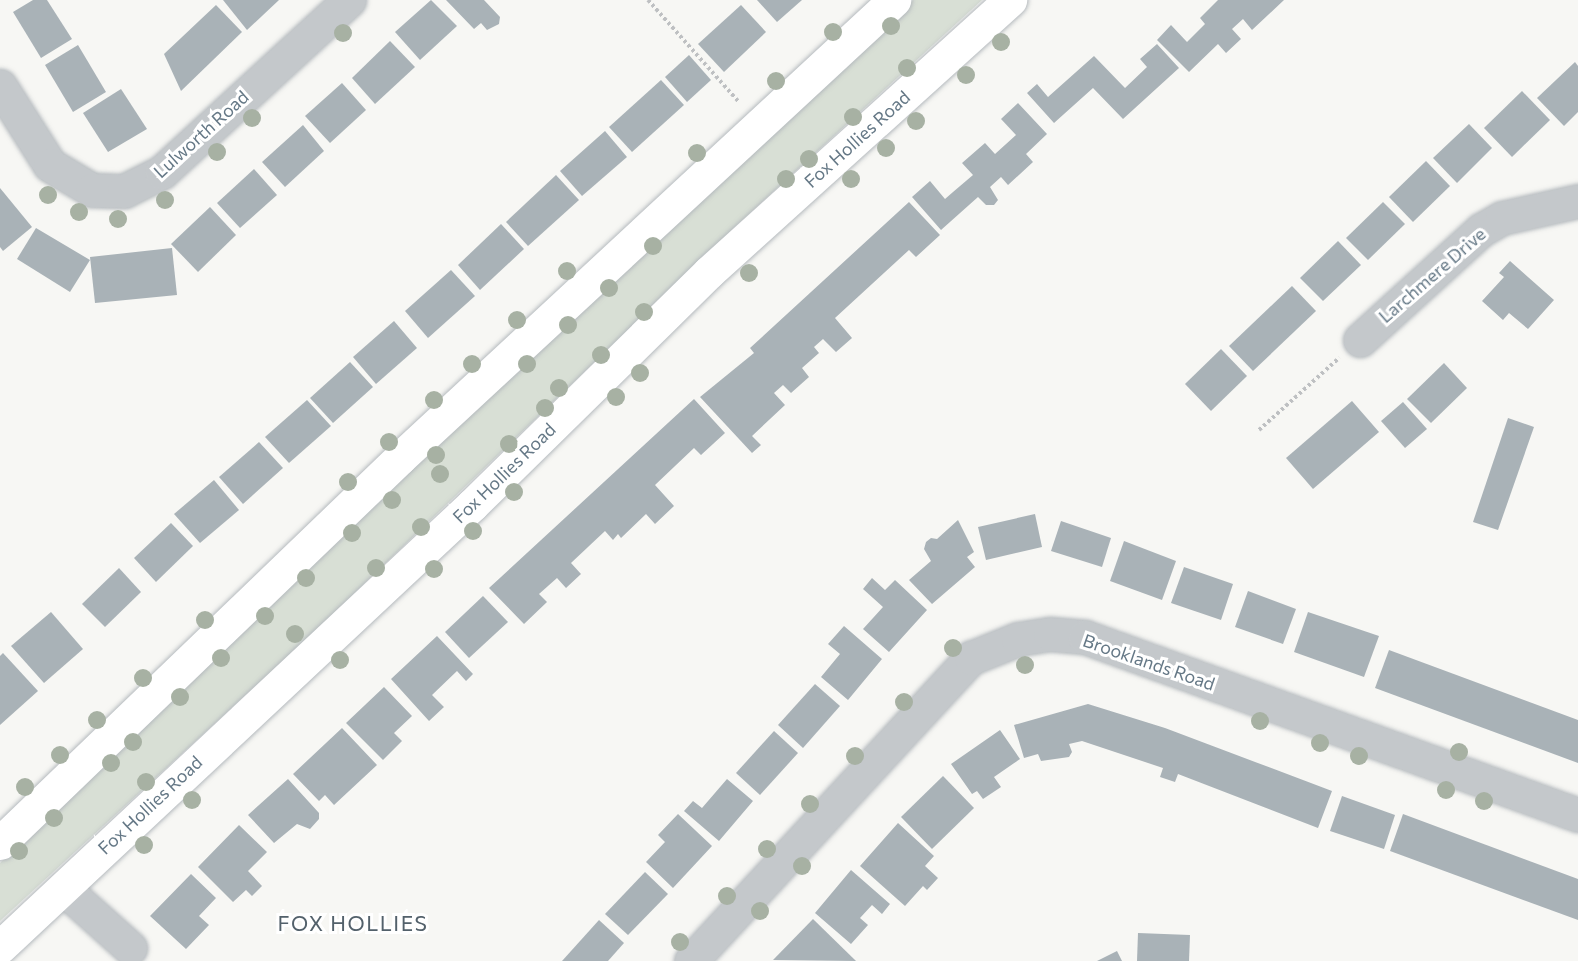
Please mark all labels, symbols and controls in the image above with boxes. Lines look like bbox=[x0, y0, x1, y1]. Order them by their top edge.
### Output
street label: Lulworth Road bbox=[149, 86, 253, 182]
street label: Fox Hollies Road bbox=[800, 86, 914, 192]
street label: Larchmere Drive bbox=[1374, 223, 1490, 327]
street label: Fox Hollies Road bbox=[448, 419, 560, 527]
street label: Brooklands Road bbox=[1080, 629, 1218, 695]
street label: Fox Hollies Road bbox=[93, 751, 207, 859]
district label: FOX HOLLIES bbox=[278, 910, 428, 936]

